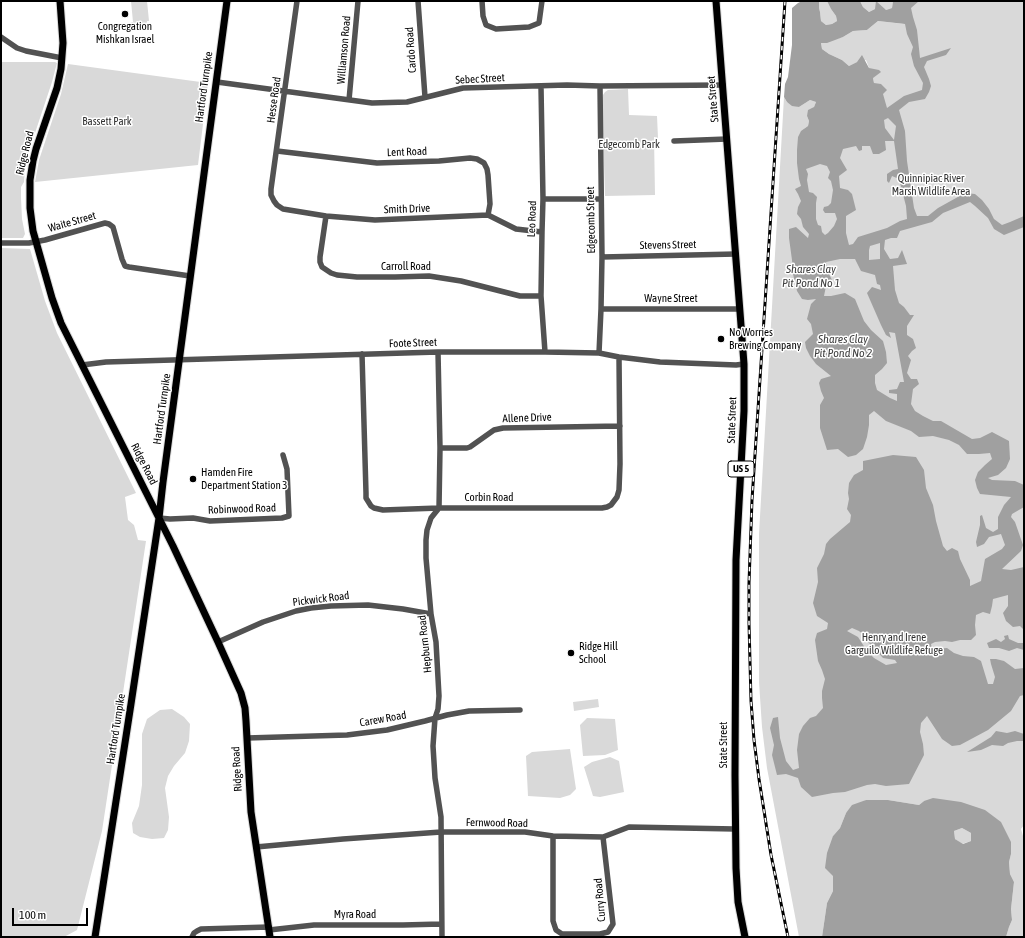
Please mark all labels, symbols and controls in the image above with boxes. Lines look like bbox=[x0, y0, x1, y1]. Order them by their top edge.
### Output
marker: Congregation Mishkan Israel bbox=[120, 9, 130, 19]
street label: Williamson Road bbox=[334, 15, 354, 85]
place label: Congregation Mishkan Israel bbox=[96, 20, 154, 46]
street label: Cardo Road bbox=[403, 26, 419, 74]
street label: Hartford Turnpike bbox=[192, 51, 216, 123]
street label: Sebec Street bbox=[455, 71, 505, 87]
street label: State Street bbox=[704, 75, 722, 123]
street label: Hesse Road bbox=[264, 76, 284, 124]
park label: Bassett Park bbox=[82, 115, 132, 129]
street label: Ridge Road bbox=[13, 129, 37, 177]
park label: Edgecomb Park bbox=[598, 138, 660, 152]
street label: Lent Road bbox=[387, 145, 427, 159]
park label: Quinnipiac River Marsh Wildlife Area bbox=[892, 172, 970, 198]
street label: Edgecomb Street bbox=[584, 186, 598, 254]
street label: Leo Road bbox=[525, 200, 539, 238]
street label: Smith Drive bbox=[384, 202, 430, 216]
street label: Waite Street bbox=[47, 209, 97, 235]
street label: Stevens Street bbox=[639, 238, 697, 252]
street label: Carroll Road bbox=[381, 260, 431, 274]
water label: Shares Clay Pit Pond No 1 bbox=[782, 262, 840, 290]
street label: Wayne Street bbox=[644, 292, 698, 306]
place label: No Worries Brewing Company bbox=[729, 326, 801, 352]
water label: Shares Clay Pit Pond No 2 bbox=[814, 332, 872, 360]
marker: No Worries Brewing Company bbox=[716, 334, 726, 344]
street label: Foote Street bbox=[389, 336, 437, 350]
street label: Hartford Turnpike bbox=[150, 373, 174, 445]
street label: State Street bbox=[725, 396, 739, 444]
street label: Allene Drive bbox=[502, 411, 552, 425]
street label: Ridge Road bbox=[128, 441, 160, 487]
road number: US 5 bbox=[728, 461, 754, 477]
place label: Hamden Fire Department Station 3 bbox=[201, 466, 287, 492]
marker: Hamden Fire Department Station 3 bbox=[188, 474, 198, 484]
street label: Corbin Road bbox=[465, 491, 513, 505]
street label: Robinwood Road bbox=[208, 501, 276, 517]
street label: Pickwick Road bbox=[292, 589, 350, 609]
street label: Hepburn Road bbox=[415, 614, 435, 674]
park label: Henry and Irene Garguilo Wildlife Refuge bbox=[845, 631, 943, 657]
place label: Ridge Hill School bbox=[579, 640, 618, 666]
marker: Ridge Hill School bbox=[566, 648, 576, 658]
street label: Hartford Turnpike bbox=[104, 693, 128, 765]
street label: Carew Road bbox=[359, 708, 407, 730]
street label: State Street bbox=[717, 722, 731, 768]
street label: Ridge Road bbox=[229, 746, 245, 792]
street label: Fernwood Road bbox=[466, 816, 528, 830]
street label: Curry Road bbox=[592, 878, 608, 922]
scale bar bbox=[14, 900, 90, 926]
text: 100 m bbox=[19, 908, 46, 922]
street label: Myra Road bbox=[334, 908, 376, 922]

